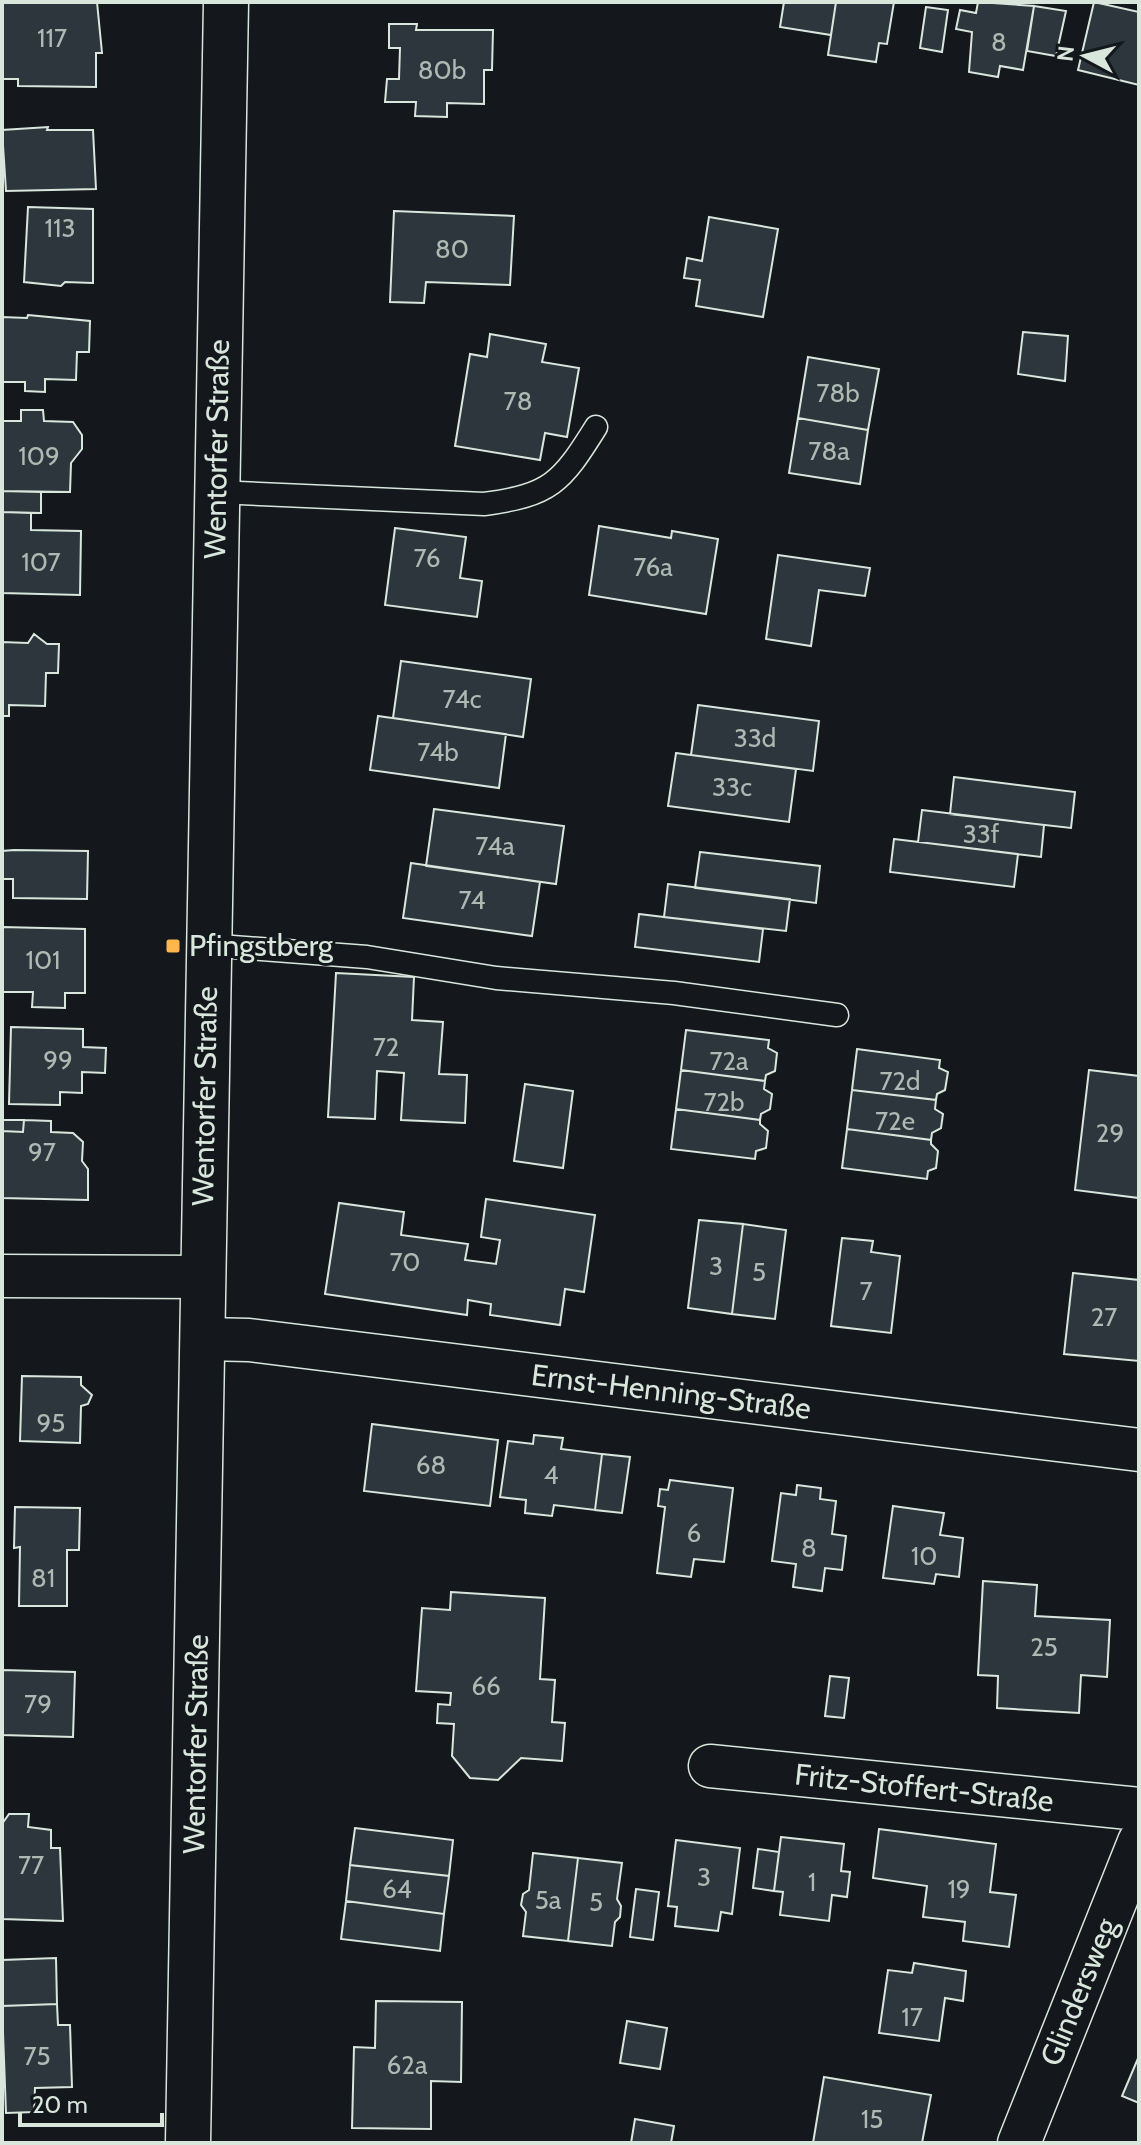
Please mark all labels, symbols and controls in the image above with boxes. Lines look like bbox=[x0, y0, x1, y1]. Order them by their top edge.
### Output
north arrow bbox=[1045, 16, 1125, 96]
house number: 117 bbox=[37, 22, 67, 54]
house number: 8 bbox=[991, 26, 1007, 58]
text: N bbox=[1051, 44, 1080, 63]
house number: 80b bbox=[418, 54, 466, 86]
house number: 113 bbox=[44, 212, 76, 244]
house number: 80 bbox=[435, 233, 469, 265]
street label: Wentorfer Straße bbox=[196, 339, 237, 559]
house number: 78b bbox=[816, 377, 860, 409]
house number: 78 bbox=[504, 385, 532, 417]
house number: 78a bbox=[808, 435, 850, 467]
house number: 109 bbox=[18, 440, 60, 472]
house number: 76 bbox=[413, 542, 441, 574]
house number: 107 bbox=[21, 546, 61, 578]
house number: 76a bbox=[633, 551, 673, 583]
house number: 74c bbox=[442, 683, 482, 715]
house number: 33d bbox=[734, 722, 776, 754]
house number: 74b bbox=[417, 736, 459, 768]
house number: 33c bbox=[712, 771, 752, 803]
house number: 33f bbox=[963, 818, 1000, 850]
house number: 74a bbox=[475, 830, 515, 862]
house number: 74 bbox=[458, 884, 486, 916]
place label: Pfingstberg bbox=[189, 927, 334, 964]
marker: Pfingstberg bbox=[164, 937, 182, 955]
house number: 101 bbox=[25, 944, 61, 976]
street label: Wentorfer Straße bbox=[184, 986, 225, 1206]
house number: 72 bbox=[373, 1031, 399, 1063]
house number: 99 bbox=[43, 1044, 73, 1076]
house number: 72a bbox=[709, 1045, 749, 1077]
house number: 72d bbox=[879, 1065, 921, 1097]
house number: 72b bbox=[703, 1086, 745, 1118]
house number: 72e bbox=[875, 1105, 915, 1137]
house number: 29 bbox=[1096, 1117, 1124, 1149]
house number: 97 bbox=[28, 1136, 56, 1168]
house number: 70 bbox=[390, 1246, 421, 1278]
house number: 3 bbox=[709, 1250, 723, 1282]
house number: 5 bbox=[752, 1256, 766, 1288]
house number: 7 bbox=[859, 1275, 873, 1307]
house number: 27 bbox=[1091, 1301, 1117, 1333]
street label: Ernst-Henning-Straße bbox=[529, 1356, 813, 1427]
house number: 95 bbox=[37, 1407, 65, 1439]
house number: 68 bbox=[416, 1449, 446, 1481]
house number: 4 bbox=[543, 1459, 559, 1491]
house number: 6 bbox=[687, 1517, 701, 1549]
house number: 8 bbox=[801, 1532, 817, 1564]
house number: 10 bbox=[911, 1540, 937, 1572]
house number: 81 bbox=[31, 1562, 55, 1594]
house number: 25 bbox=[1030, 1631, 1058, 1663]
street label: Wentorfer Straße bbox=[175, 1634, 216, 1854]
house number: 66 bbox=[471, 1670, 501, 1702]
house number: 79 bbox=[24, 1688, 52, 1720]
street label: Fritz-Stoffert-Straße bbox=[793, 1756, 1055, 1819]
house number: 77 bbox=[18, 1849, 44, 1881]
house number: 3 bbox=[697, 1861, 711, 1893]
house number: 1 bbox=[808, 1866, 816, 1898]
house number: 64 bbox=[382, 1873, 412, 1905]
house number: 19 bbox=[947, 1873, 971, 1905]
house number: 5a bbox=[535, 1884, 562, 1916]
house number: 5 bbox=[589, 1886, 603, 1918]
street label: Glindersweg bbox=[1032, 1912, 1125, 2071]
house number: 17 bbox=[901, 2001, 923, 2033]
house number: 75 bbox=[23, 2040, 51, 2072]
house number: 62a bbox=[387, 2049, 428, 2081]
scale bar bbox=[20, 2077, 162, 2127]
text: 20 m bbox=[32, 2090, 88, 2119]
house number: 15 bbox=[861, 2103, 883, 2135]

